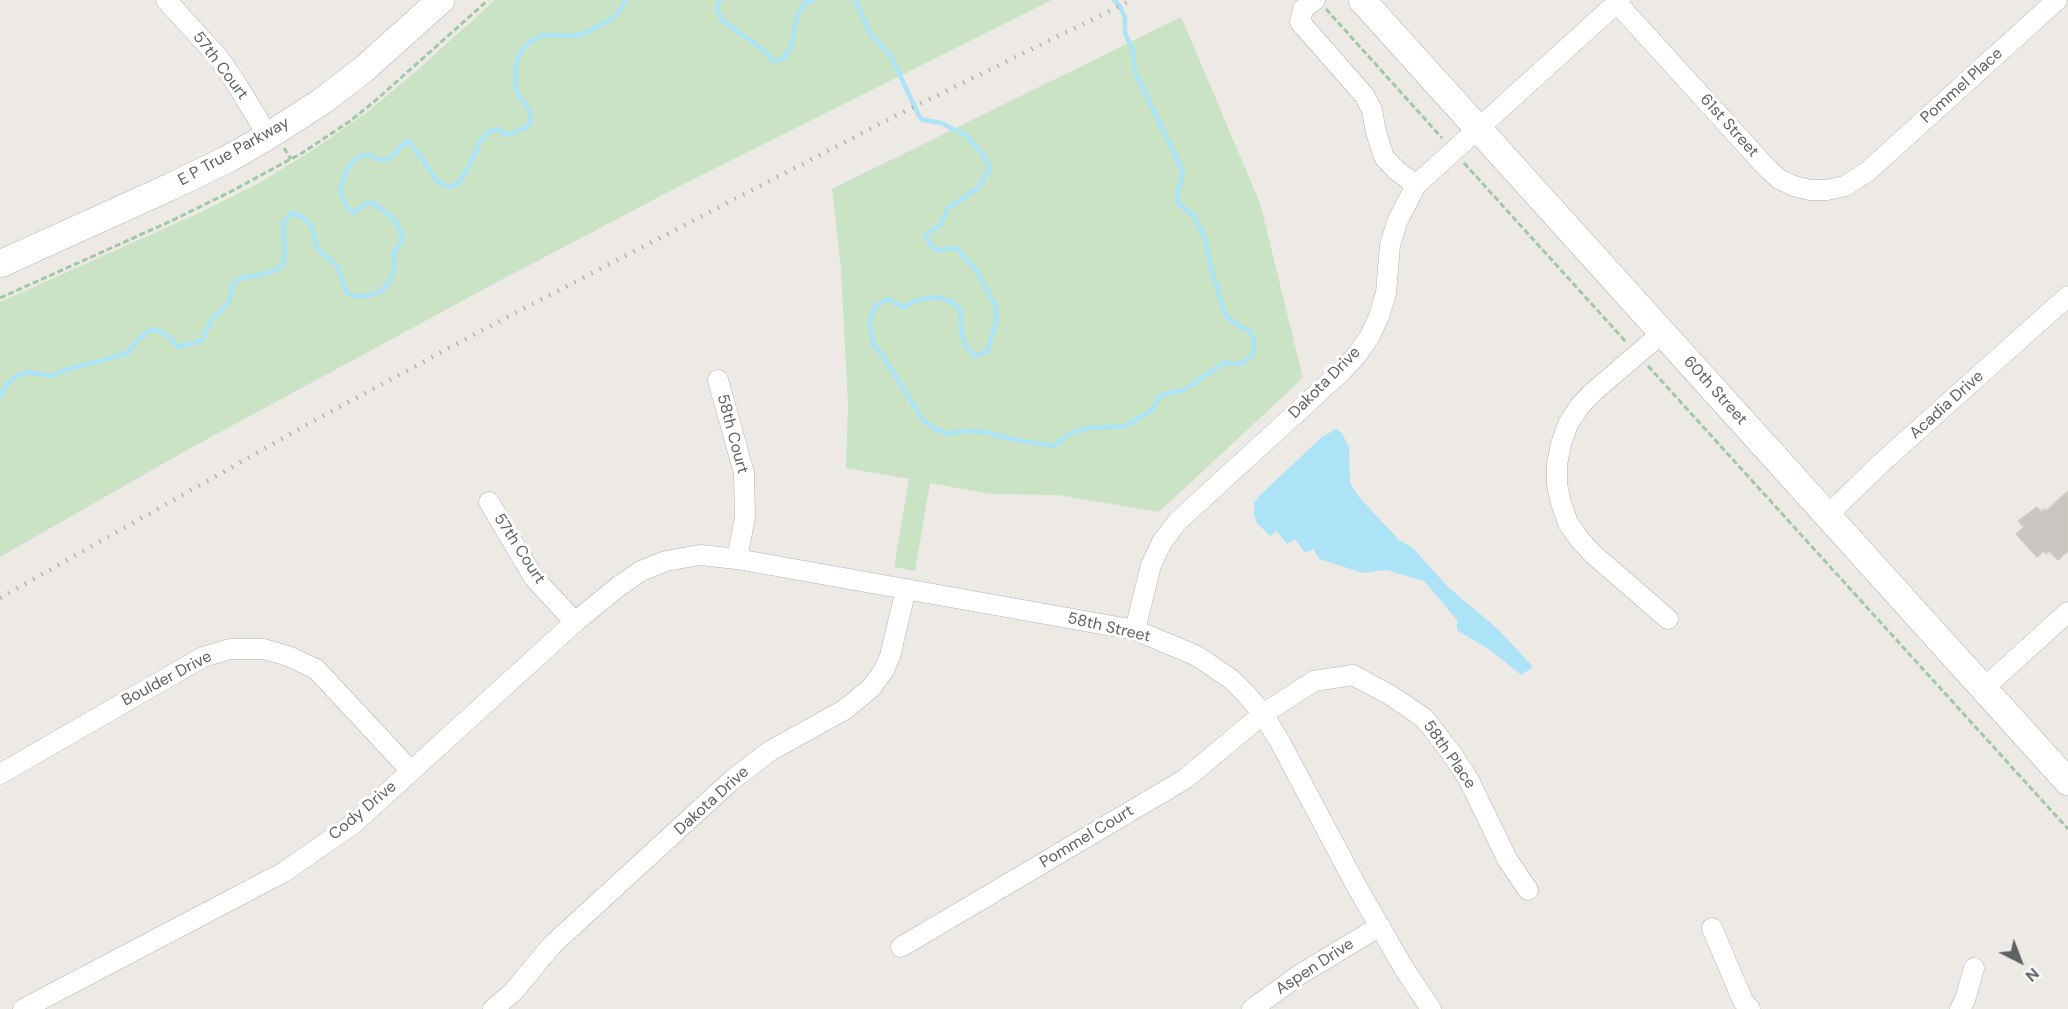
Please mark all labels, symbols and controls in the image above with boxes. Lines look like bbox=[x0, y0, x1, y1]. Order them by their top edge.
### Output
street label: 57th Court bbox=[188, 28, 252, 104]
street label: Pommel Place bbox=[1917, 44, 2007, 128]
street label: 61st Street bbox=[1696, 90, 1762, 162]
street label: E P True Parkway bbox=[175, 113, 293, 191]
street label: Dakota Drive bbox=[1285, 343, 1365, 423]
street label: 60th Street bbox=[1679, 353, 1751, 429]
street label: Acadia Drive bbox=[1906, 367, 1988, 443]
street label: 58th Court bbox=[712, 392, 752, 476]
street label: 57th Court bbox=[489, 510, 549, 588]
street label: 58th Street bbox=[1066, 609, 1152, 647]
street label: Boulder Drive bbox=[119, 647, 215, 711]
street label: 58th Place bbox=[1418, 717, 1480, 793]
street label: Dakota Drive bbox=[671, 763, 753, 839]
street label: Cody Drive bbox=[325, 777, 401, 845]
street label: Pommel Court bbox=[1037, 801, 1137, 873]
north arrow bbox=[1990, 931, 2050, 991]
street label: Aspen Drive bbox=[1272, 935, 1358, 999]
text: N bbox=[2021, 963, 2044, 986]

